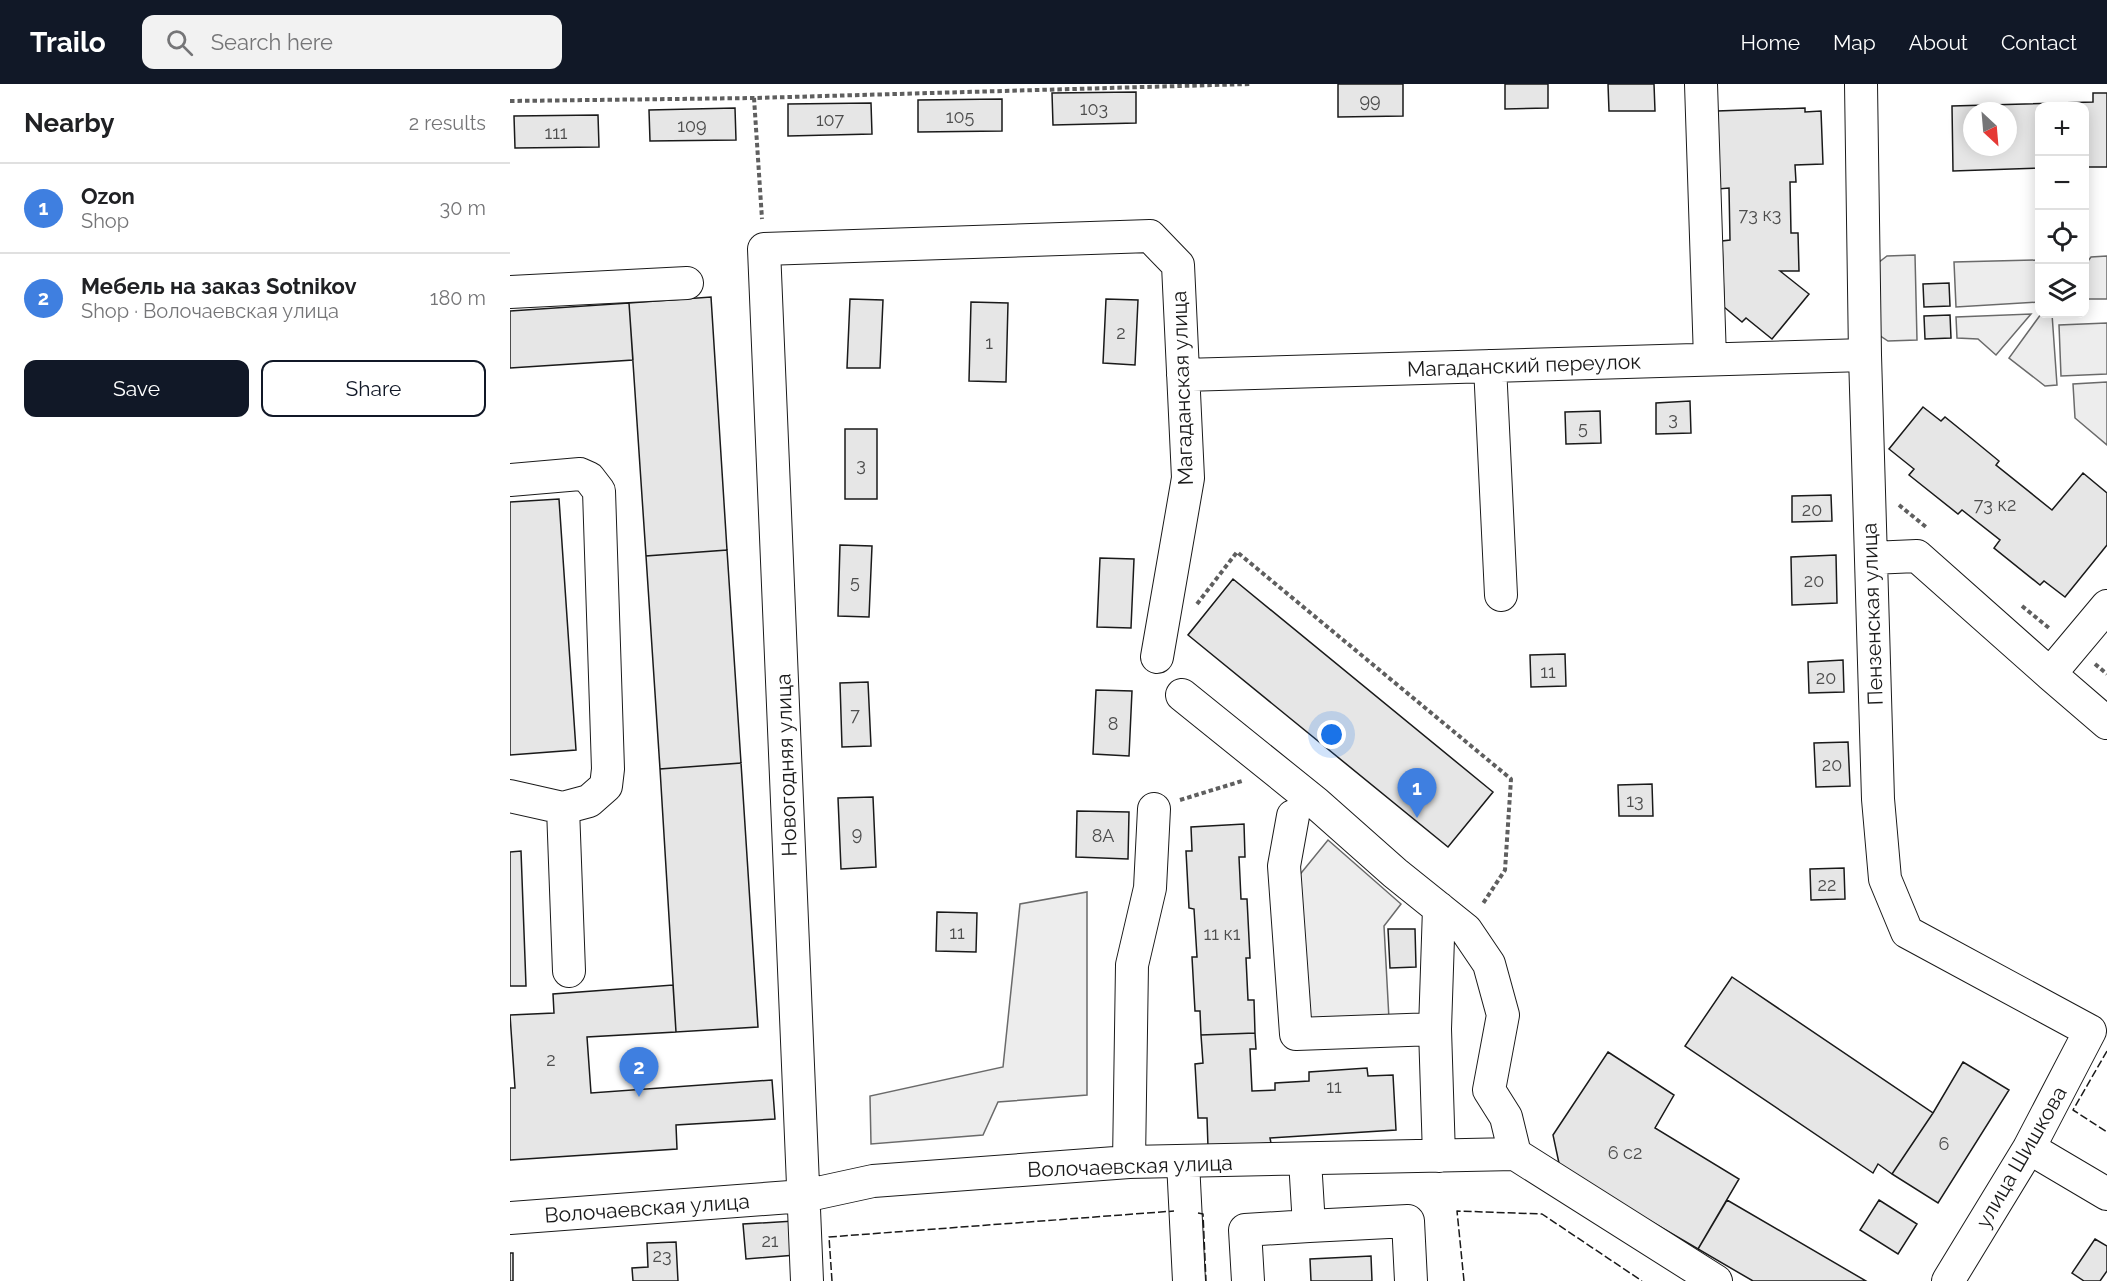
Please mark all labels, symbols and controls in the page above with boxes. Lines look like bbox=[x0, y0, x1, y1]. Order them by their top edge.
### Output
search box bbox=[142, 15, 562, 69]
text: Trailo bbox=[30, 26, 106, 59]
icon: search bbox=[163, 26, 196, 59]
text: Search here bbox=[211, 29, 333, 55]
text: Home bbox=[1741, 30, 1800, 55]
text: Map bbox=[1833, 30, 1876, 55]
text: About bbox=[1909, 30, 1968, 55]
text: Contact bbox=[2001, 30, 2077, 55]
house number: 99 bbox=[1359, 90, 1381, 111]
house number: 103 bbox=[1080, 98, 1108, 119]
north arrow bbox=[1963, 102, 2017, 156]
map controls bbox=[2035, 102, 2089, 318]
button: + bbox=[2035, 102, 2089, 156]
house number: 105 bbox=[946, 106, 974, 127]
text: Nearby bbox=[24, 108, 114, 138]
house number: 107 bbox=[816, 109, 844, 130]
text: 2 results bbox=[409, 111, 486, 135]
house number: 109 bbox=[677, 115, 707, 136]
house number: 111 bbox=[544, 122, 568, 143]
button: − bbox=[2035, 156, 2089, 210]
text: Ozon bbox=[81, 183, 135, 209]
text: 1 bbox=[39, 196, 48, 220]
text: 30 m bbox=[440, 196, 486, 220]
house number: 73 к3 bbox=[1739, 204, 1781, 225]
text: Shop bbox=[81, 209, 129, 233]
button: locate bbox=[2035, 210, 2089, 264]
button: layers bbox=[2035, 264, 2089, 318]
text: Мебель на заказ Sotnikov bbox=[81, 273, 357, 299]
text: 2 bbox=[38, 286, 49, 310]
text: 180 m bbox=[430, 286, 486, 310]
street label: Магаданская улица bbox=[1166, 290, 1198, 486]
text: Shop · Волочаевская улица bbox=[81, 299, 339, 323]
house number: 2 bbox=[1116, 322, 1126, 343]
house number: 1 bbox=[985, 332, 993, 353]
street label: Магаданский переулок bbox=[1406, 348, 1642, 382]
button: Save bbox=[24, 360, 249, 417]
button: Share bbox=[261, 360, 486, 417]
house number: 3 bbox=[1668, 408, 1678, 429]
house number: 5 bbox=[1578, 417, 1588, 438]
house number: 3 bbox=[856, 454, 866, 475]
house number: 73 к2 bbox=[1974, 494, 2016, 515]
house number: 20 bbox=[1802, 499, 1822, 520]
street label: Пензенская улица bbox=[1856, 522, 1888, 706]
house number: 20 bbox=[1804, 570, 1824, 591]
house number: 5 bbox=[850, 571, 860, 592]
house number: 11 bbox=[1540, 661, 1556, 682]
house number: 20 bbox=[1816, 667, 1836, 688]
street label: Новогодняя улица bbox=[770, 673, 802, 857]
house number: 7 bbox=[850, 704, 860, 725]
house number: 8 bbox=[1108, 713, 1118, 734]
your location bbox=[1317, 720, 1346, 749]
house number: 20 bbox=[1822, 754, 1842, 775]
pin: 1 bbox=[1398, 768, 1436, 818]
house number: 13 bbox=[1626, 790, 1644, 811]
house number: 9 bbox=[852, 823, 862, 844]
house number: 8А bbox=[1092, 825, 1114, 846]
house number: 22 bbox=[1818, 874, 1836, 895]
house number: 11 bbox=[949, 922, 965, 943]
house number: 11 к1 bbox=[1203, 923, 1241, 944]
pin: 2 bbox=[620, 1048, 658, 1097]
house number: 2 bbox=[546, 1049, 556, 1070]
house number: 11 bbox=[1326, 1076, 1342, 1097]
street label: улица Шишкова bbox=[1970, 1082, 2072, 1232]
house number: 6 bbox=[1939, 1133, 1950, 1154]
house number: 6 с2 bbox=[1608, 1142, 1642, 1163]
street label: Волочаевская улица bbox=[1027, 1150, 1233, 1182]
street label: Волочаевская улица bbox=[544, 1188, 750, 1228]
house number: 21 bbox=[761, 1230, 779, 1251]
house number: 23 bbox=[653, 1245, 672, 1266]

